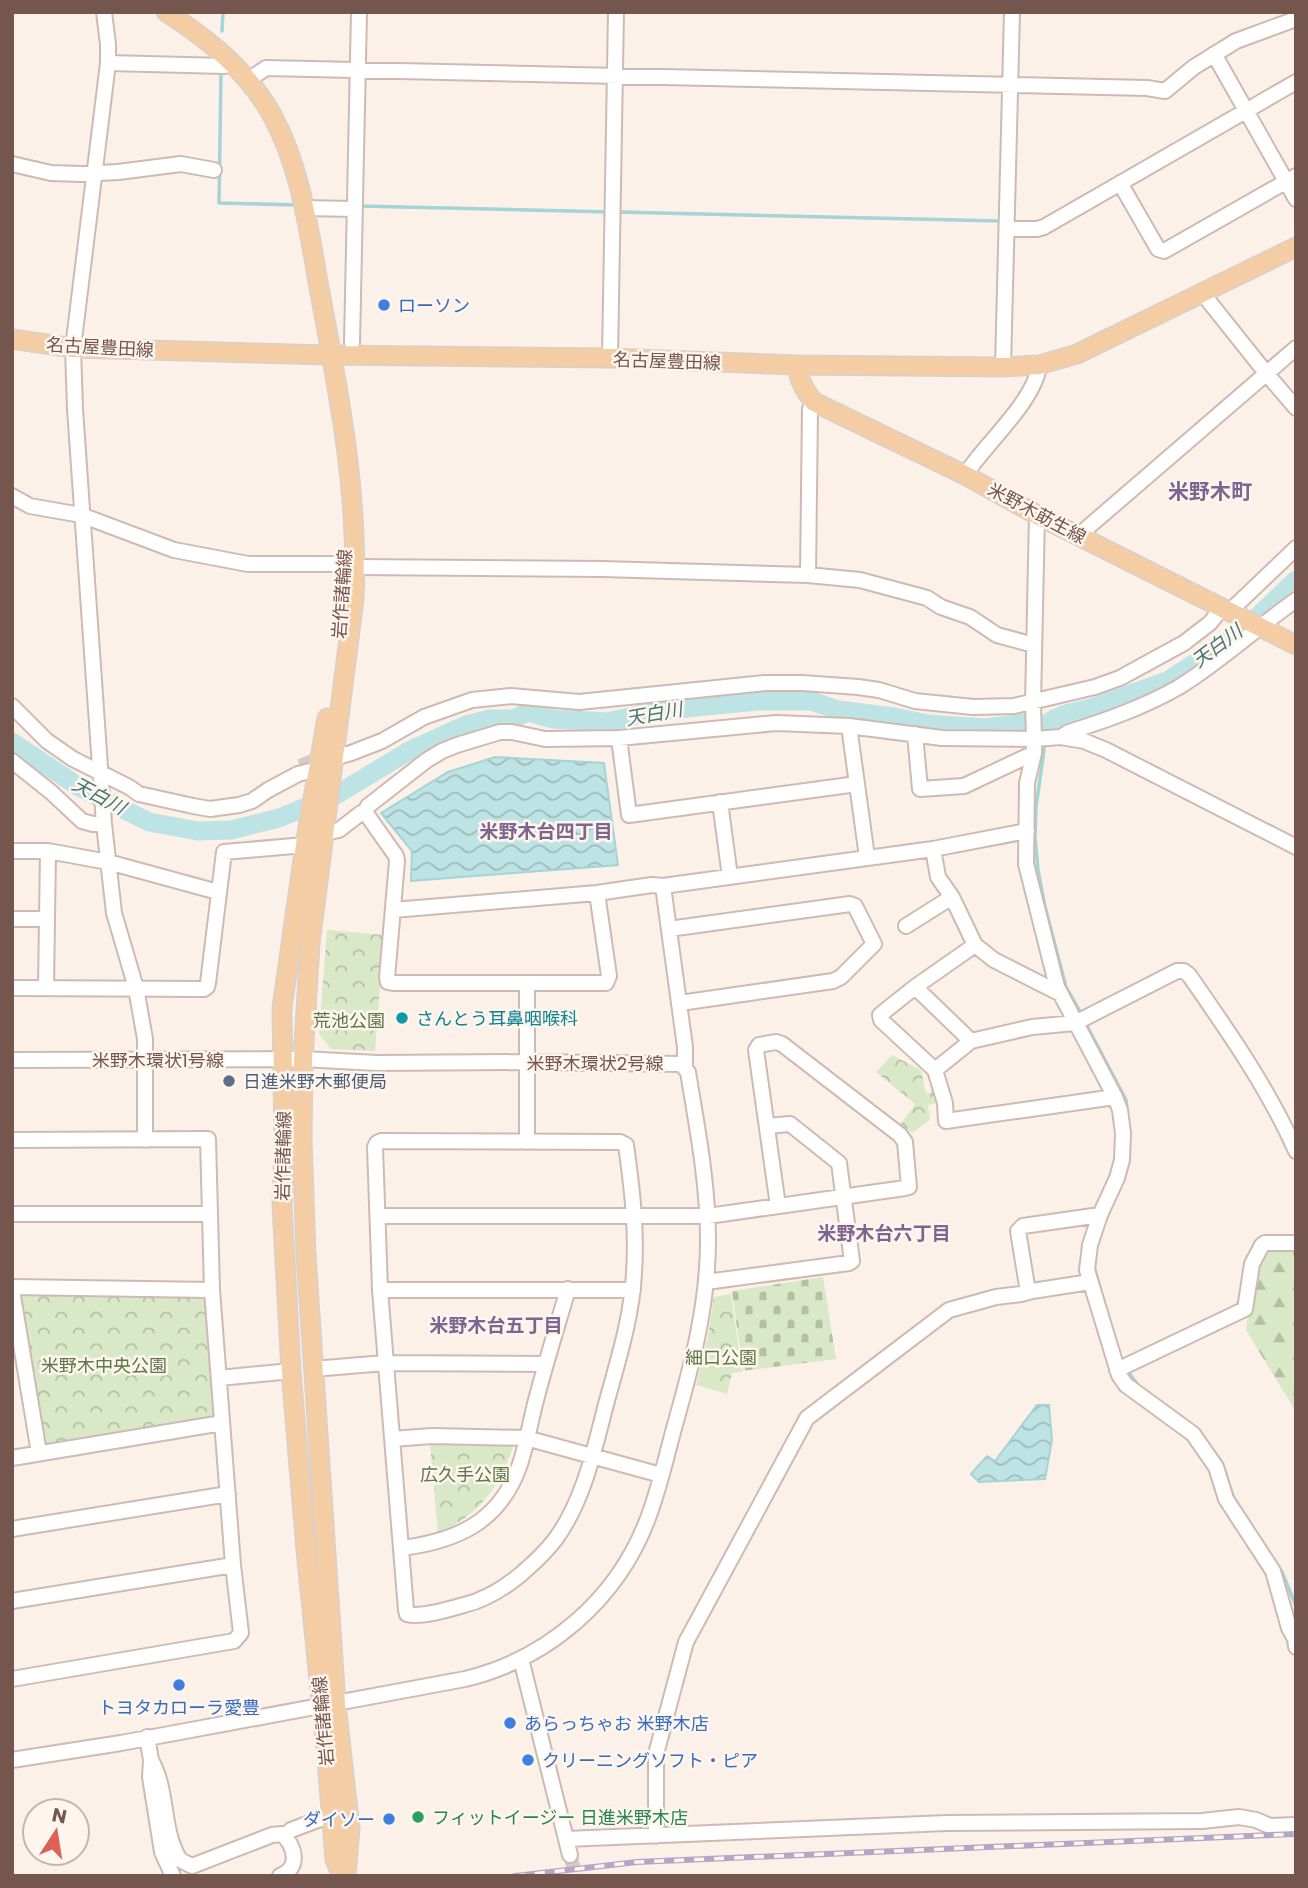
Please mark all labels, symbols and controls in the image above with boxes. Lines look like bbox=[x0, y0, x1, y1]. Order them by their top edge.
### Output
place label: ローソン bbox=[398, 293, 470, 318]
marker: ローソン bbox=[376, 297, 392, 313]
street label: 名古屋豊田線 bbox=[45, 332, 155, 362]
street label: 名古屋豊田線 bbox=[613, 347, 721, 375]
street label: 米野木莇生線 bbox=[983, 477, 1091, 549]
district label: 米野木町 bbox=[1168, 477, 1252, 506]
street label: 岩作諸輪線 bbox=[326, 548, 358, 640]
water label: 天白川 bbox=[1186, 617, 1249, 674]
water label: 天白川 bbox=[624, 695, 686, 732]
water label: 天白川 bbox=[67, 771, 132, 822]
district label: 米野木台四丁目 bbox=[479, 818, 613, 845]
place label: さんとう耳鼻咽喉科 bbox=[416, 1006, 578, 1031]
park label: 荒池公園 bbox=[313, 1008, 385, 1033]
marker: さんとう耳鼻咽喉科 bbox=[394, 1010, 410, 1026]
street label: 米野木環状1号線 bbox=[92, 1048, 224, 1073]
street label: 米野木環状2号線 bbox=[527, 1051, 663, 1076]
place label: 日進米野木郵便局 bbox=[243, 1069, 387, 1094]
marker: 日進米野木郵便局 bbox=[221, 1073, 237, 1089]
street label: 岩作諸輪線 bbox=[270, 1111, 296, 1201]
district label: 米野木台六丁目 bbox=[817, 1220, 951, 1247]
district label: 米野木台五丁目 bbox=[429, 1312, 563, 1339]
park label: 細口公園 bbox=[685, 1345, 757, 1370]
park label: 米野木中央公園 bbox=[41, 1353, 167, 1378]
park label: 広久手公園 bbox=[420, 1462, 510, 1487]
street label: 岩作諸輪線 bbox=[307, 1675, 339, 1767]
marker: トヨタカローラ愛豊 bbox=[171, 1677, 187, 1693]
place label: トヨタカローラ愛豊 bbox=[98, 1695, 260, 1720]
place label: あらっちゃお 米野木店 bbox=[524, 1711, 709, 1736]
marker: あらっちゃお 米野木店 bbox=[502, 1715, 518, 1731]
place label: クリーニングソフト・ピア bbox=[542, 1748, 758, 1773]
marker: クリーニングソフト・ピア bbox=[520, 1752, 536, 1768]
north arrow bbox=[21, 1797, 91, 1867]
text: N bbox=[50, 1801, 69, 1831]
place label: フィットイージー 日進米野木店 bbox=[432, 1805, 688, 1830]
place label: ダイソー bbox=[303, 1807, 375, 1832]
marker: フィットイージー 日進米野木店 bbox=[410, 1809, 426, 1825]
marker: ダイソー bbox=[381, 1811, 397, 1827]

